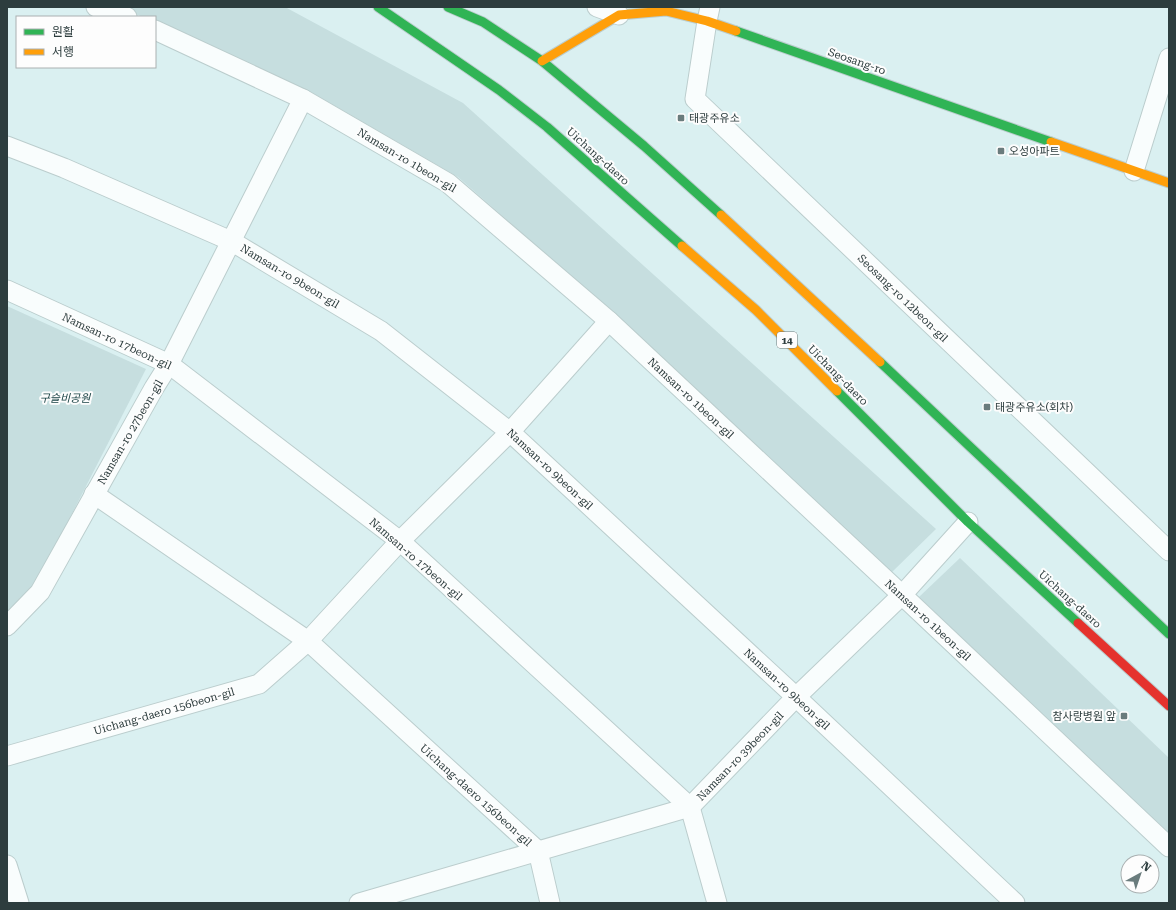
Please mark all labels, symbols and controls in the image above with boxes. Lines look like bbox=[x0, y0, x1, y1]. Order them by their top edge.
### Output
legend bbox=[16, 16, 156, 68]
text: 원활 bbox=[52, 25, 74, 39]
text: 서행 bbox=[52, 45, 74, 59]
street label: Seosang-ro bbox=[826, 46, 888, 78]
place label: 태광주유소 bbox=[689, 112, 740, 125]
marker: 태광주유소 bbox=[676, 113, 686, 123]
street label: Uichang-daero bbox=[564, 125, 632, 188]
street label: Namsan-ro 1beon-gil bbox=[355, 126, 459, 195]
place label: 오성아파트 bbox=[1009, 145, 1060, 158]
marker: 오성아파트 bbox=[996, 146, 1006, 156]
street label: Namsan-ro 9beon-gil bbox=[238, 242, 342, 311]
street label: Seosang-ro 12beon-gil bbox=[855, 252, 951, 345]
street label: Namsan-ro 17beon-gil bbox=[60, 310, 174, 373]
road number: 14 bbox=[777, 332, 797, 348]
street label: Uichang-daero bbox=[805, 343, 871, 408]
street label: Namsan-ro 1beon-gil bbox=[645, 355, 737, 442]
street label: Namsan-ro 27beon-gil bbox=[95, 377, 166, 487]
park label: 구슬비공원 bbox=[40, 392, 91, 405]
place label: 태광주유소(회차) bbox=[995, 401, 1073, 414]
marker: 태광주유소(회차) bbox=[982, 402, 992, 412]
street label: Namsan-ro 9beon-gil bbox=[504, 426, 596, 513]
street label: Namsan-ro 17beon-gil bbox=[366, 515, 465, 604]
street label: Uichang-daero bbox=[1036, 568, 1104, 631]
street label: Namsan-ro 1beon-gil bbox=[882, 577, 974, 664]
street label: Namsan-ro 9beon-gil bbox=[741, 646, 833, 733]
street label: Uichang-daero 156beon-gil bbox=[92, 685, 237, 738]
street label: Namsan-ro 39beon-gil bbox=[694, 709, 787, 804]
place label: 참사랑병원 앞 bbox=[1052, 710, 1116, 723]
marker: 참사랑병원 앞 bbox=[1119, 711, 1129, 721]
street label: Uichang-daero 156beon-gil bbox=[417, 742, 535, 850]
north arrow bbox=[1120, 854, 1160, 894]
text: N bbox=[1139, 859, 1154, 875]

